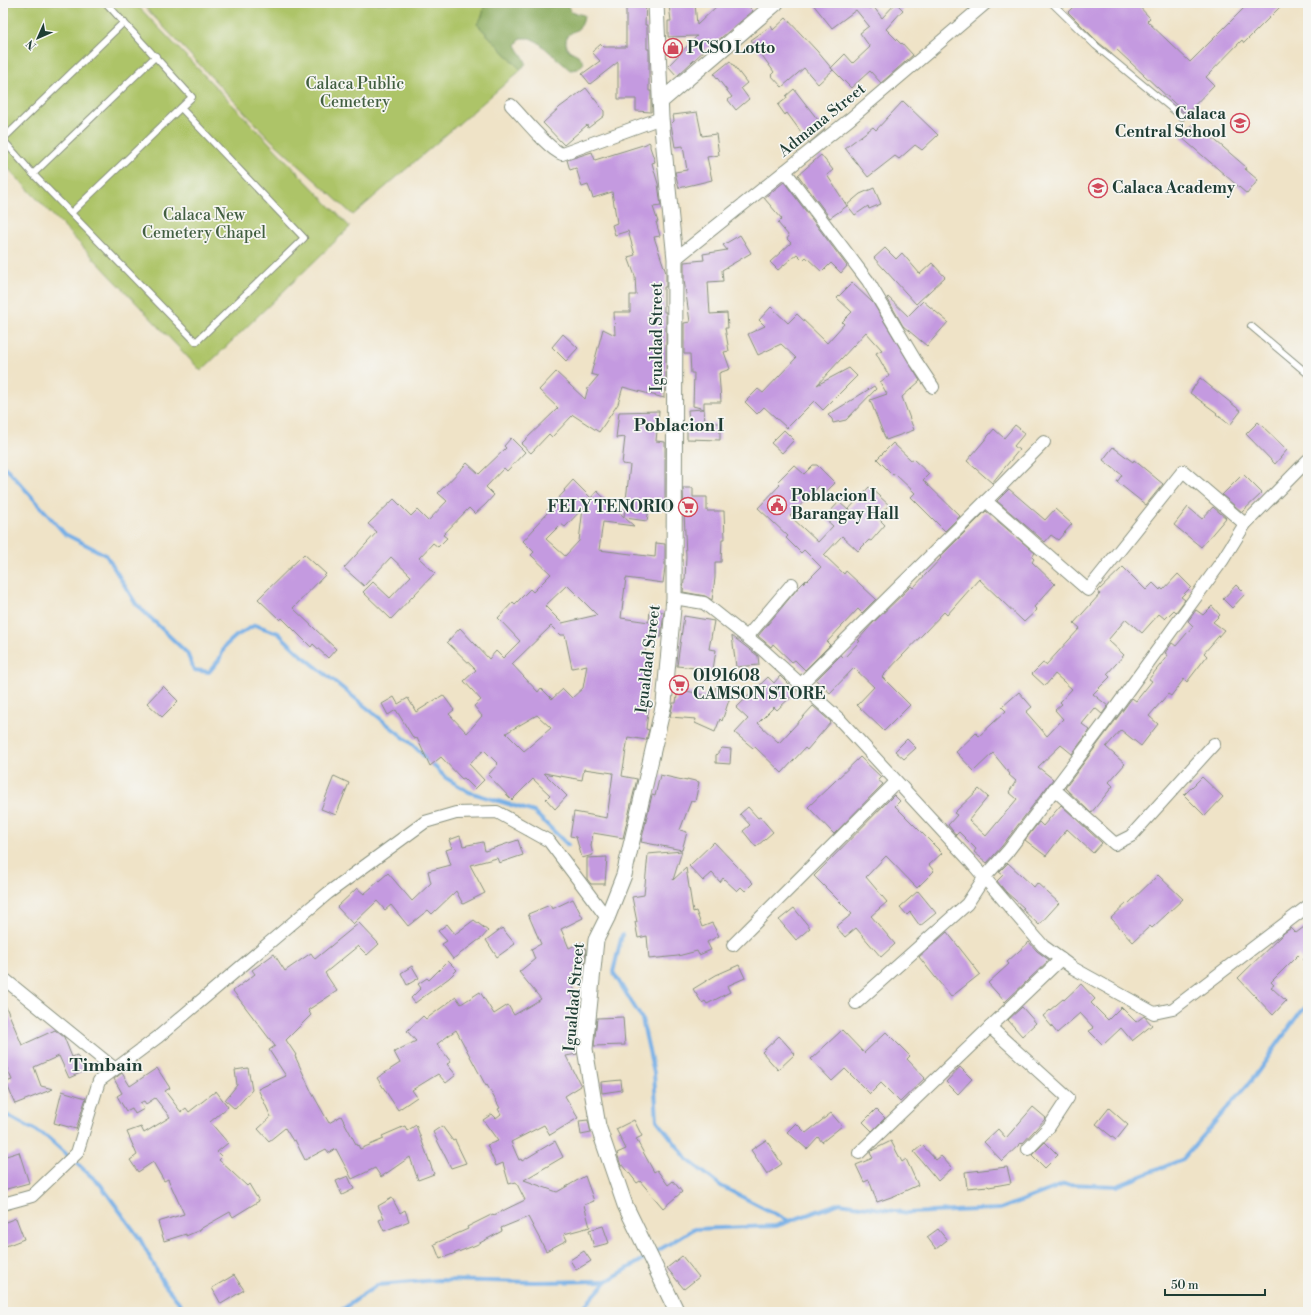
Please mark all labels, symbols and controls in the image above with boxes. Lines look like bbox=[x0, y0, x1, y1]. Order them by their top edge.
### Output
north arrow bbox=[18, 18, 58, 58]
text: N bbox=[23, 36, 40, 52]
shop icon: PCSO Lotto bbox=[662, 37, 684, 59]
place label: PCSO Lotto bbox=[687, 38, 775, 58]
park label: Calaca Public Cemetery bbox=[306, 74, 404, 112]
street label: Admana Street bbox=[774, 79, 870, 162]
place label: Calaca Central School bbox=[1115, 104, 1227, 142]
school or university icon: Calaca Central School bbox=[1229, 112, 1251, 134]
school or university icon: Calaca Academy bbox=[1087, 177, 1109, 199]
place label: Calaca Academy bbox=[1112, 178, 1236, 198]
park label: Calaca New Cemetery Chapel bbox=[142, 205, 266, 243]
street label: Igualdad Street bbox=[647, 282, 667, 392]
district label: Poblacion I bbox=[634, 415, 725, 437]
place label: Poblacion I Barangay Hall bbox=[791, 486, 900, 524]
public building icon: Poblacion I Barangay Hall bbox=[766, 494, 788, 516]
supermarket icon: FELY TENORIO bbox=[677, 496, 699, 518]
place label: FELY TENORIO bbox=[548, 497, 674, 517]
street label: Igualdad Street bbox=[631, 603, 665, 714]
place label: 0191608 CAMSON STORE bbox=[693, 666, 825, 704]
supermarket icon: 0191608 CAMSON STORE bbox=[668, 674, 690, 696]
street label: Igualdad Street bbox=[559, 941, 589, 1052]
district label: Timbain bbox=[69, 1054, 143, 1077]
scale bar bbox=[1165, 1271, 1265, 1297]
text: 50 m bbox=[1171, 1278, 1199, 1293]

